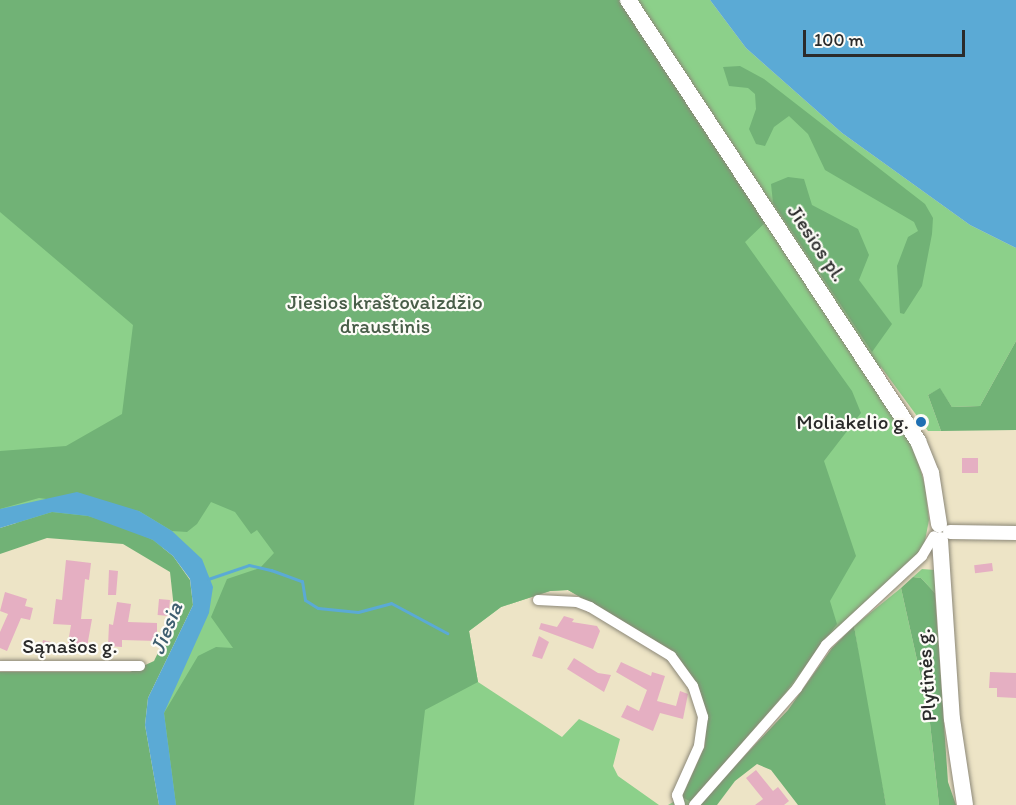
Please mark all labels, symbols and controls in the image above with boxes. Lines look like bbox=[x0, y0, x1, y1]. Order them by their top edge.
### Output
scale bar bbox=[806, 18, 968, 56]
text: 100 m bbox=[814, 29, 864, 51]
street label: Jiesios pl. bbox=[782, 200, 852, 286]
park label: Jiesios kraštovaizdžio draustinis bbox=[287, 289, 483, 339]
place label: Moliakelio g. bbox=[796, 409, 909, 435]
marker: Moliakelio g. bbox=[914, 415, 928, 429]
water label: Jiesia bbox=[144, 598, 188, 658]
street label: Plytinės g. bbox=[910, 628, 942, 722]
street label: Sąnašos g. bbox=[22, 633, 118, 659]

